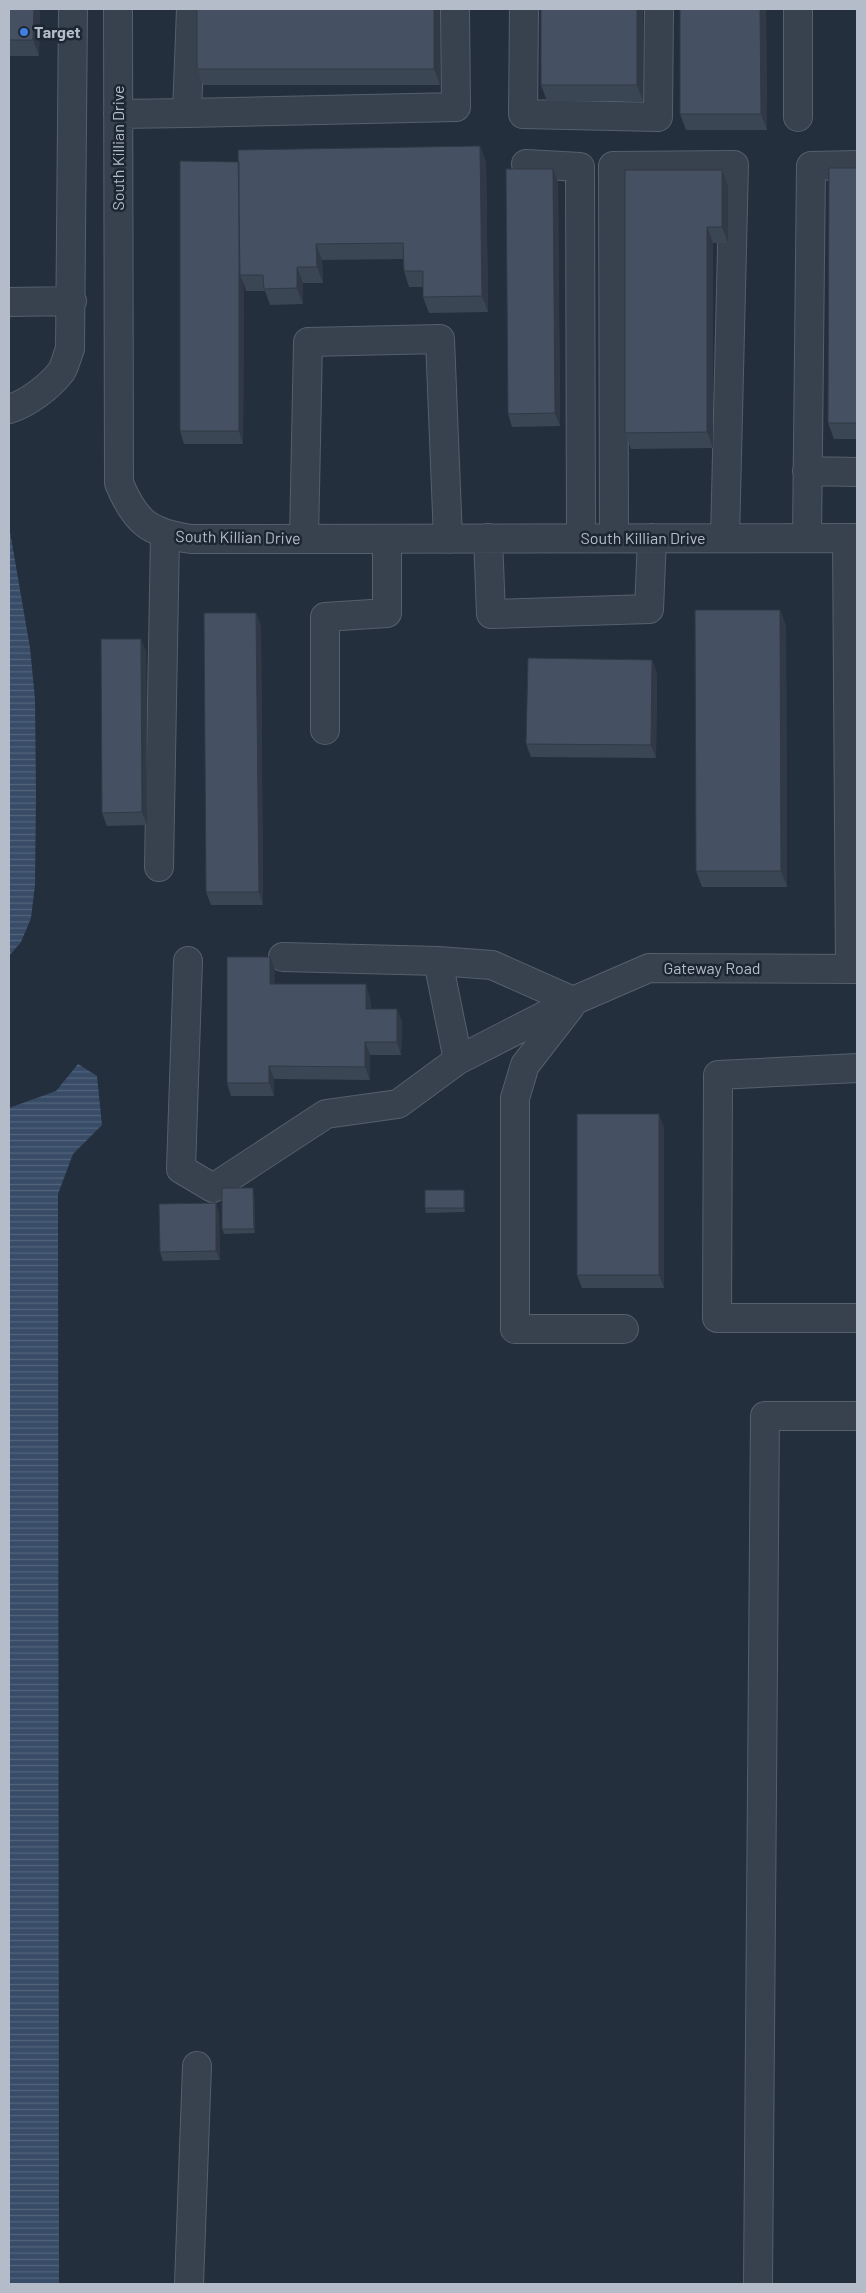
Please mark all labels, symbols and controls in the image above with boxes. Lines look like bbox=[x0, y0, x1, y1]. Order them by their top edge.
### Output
place label: Target bbox=[34, 22, 81, 41]
marker: Target bbox=[18, 26, 30, 38]
street label: South Killian Drive bbox=[108, 85, 127, 211]
street label: South Killian Drive bbox=[175, 526, 301, 547]
street label: South Killian Drive bbox=[580, 528, 706, 547]
street label: Gateway Road bbox=[663, 958, 761, 977]

